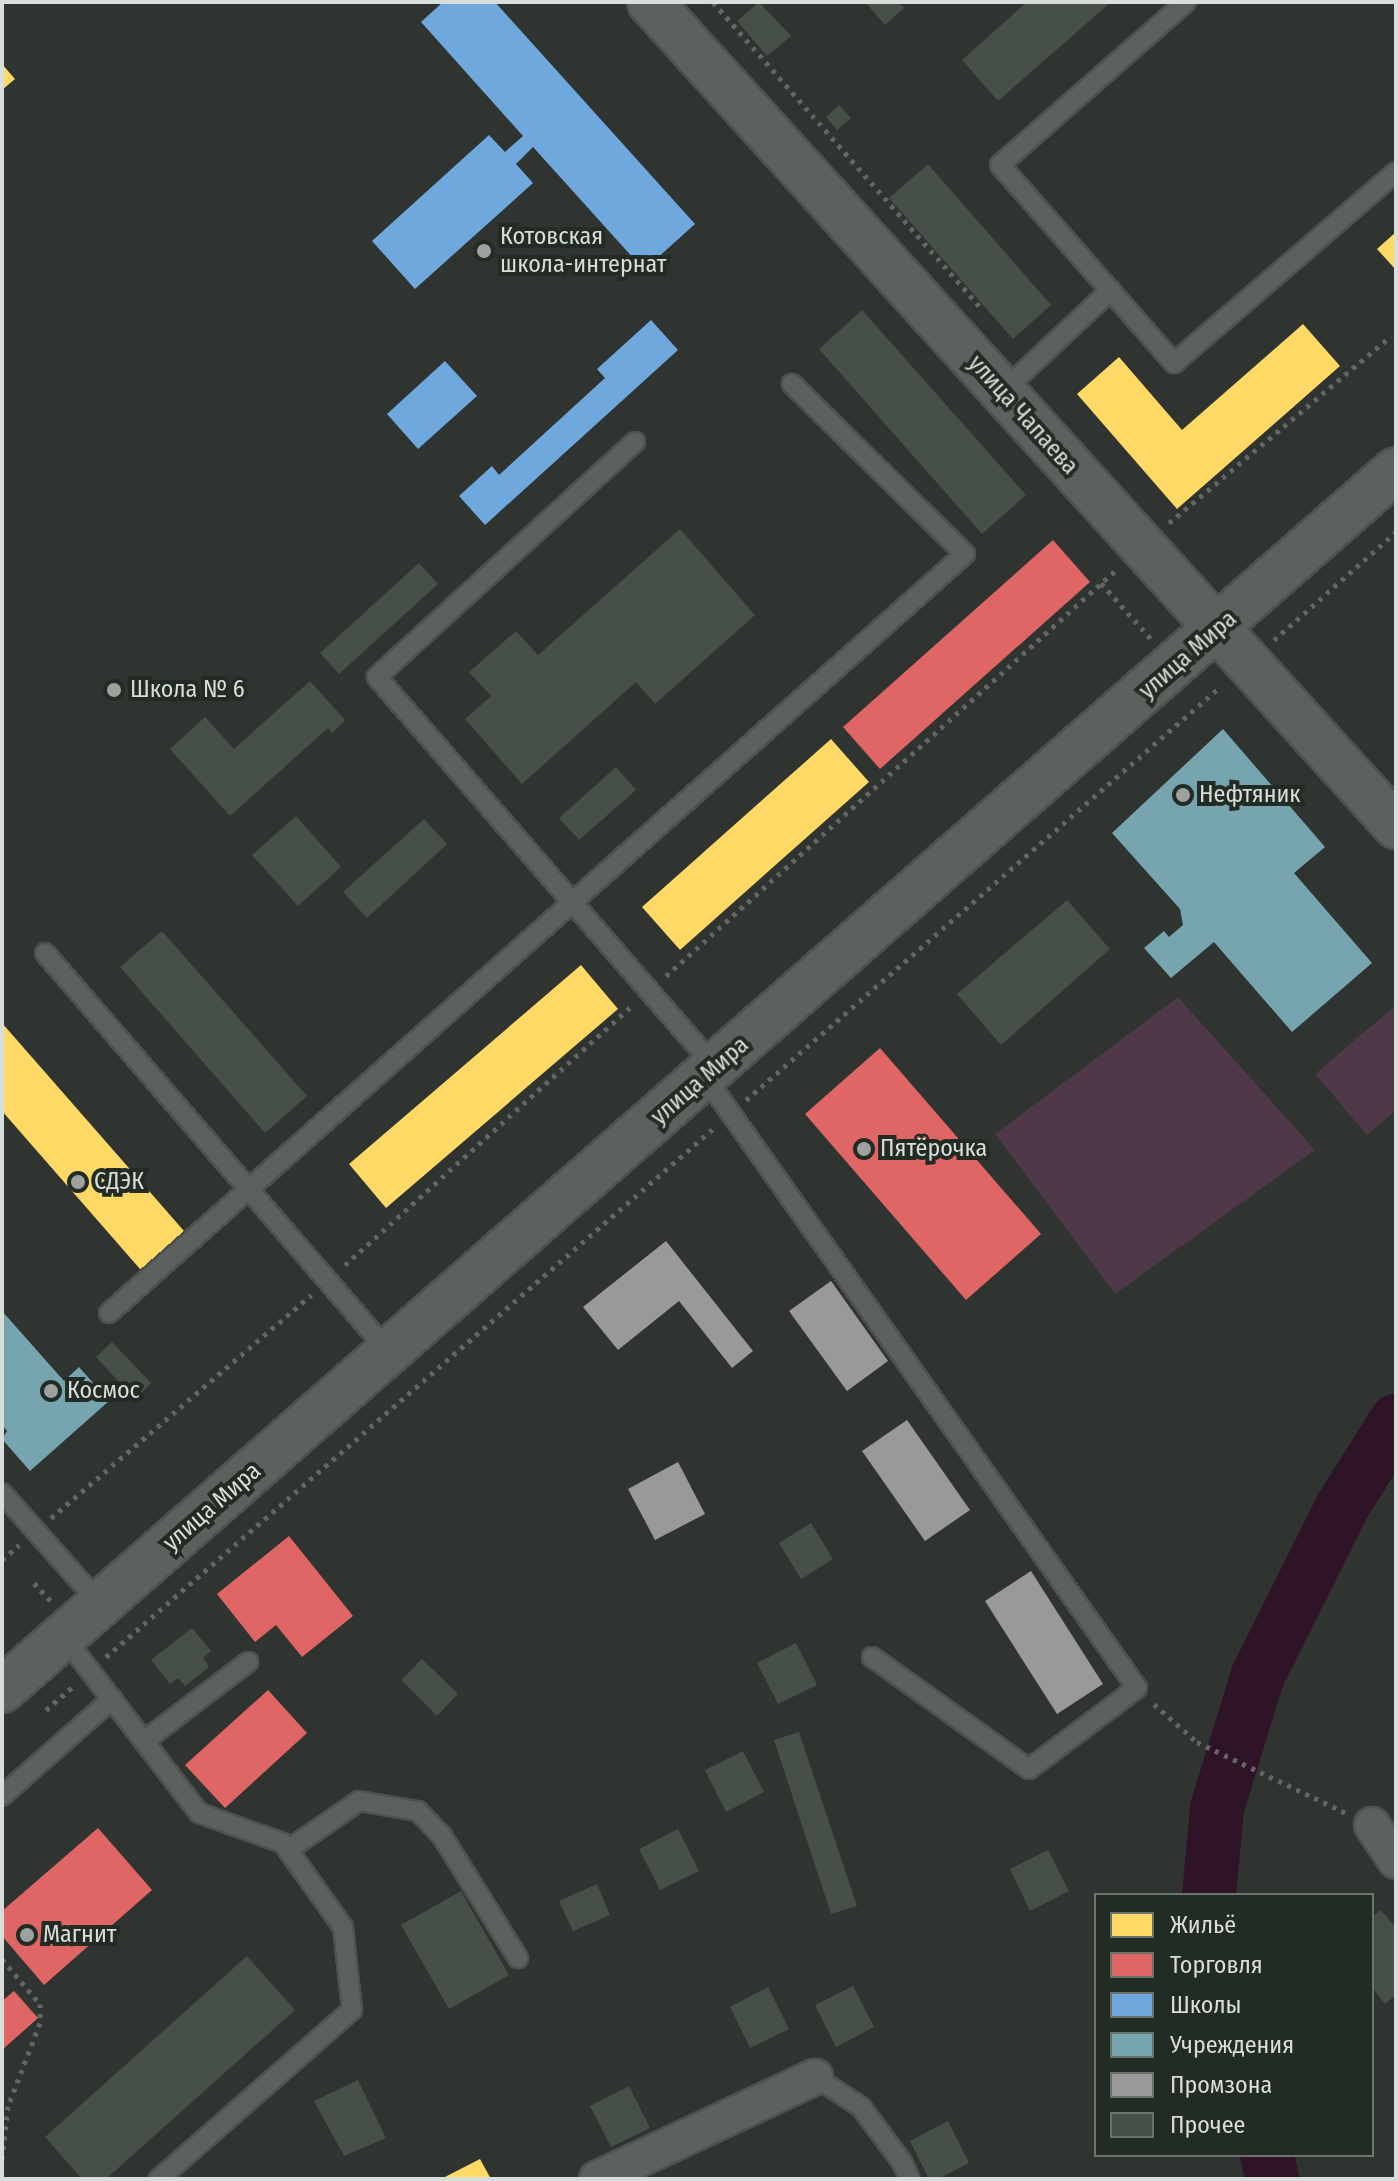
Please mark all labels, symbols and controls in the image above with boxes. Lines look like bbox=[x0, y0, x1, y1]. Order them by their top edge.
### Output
place label: Котовская школа-интернат bbox=[500, 223, 667, 279]
marker: Котовская школа-интернат bbox=[475, 242, 493, 260]
street label: улица Чапаева bbox=[962, 349, 1084, 481]
street label: улица Мира bbox=[1133, 605, 1243, 705]
place label: Школа № 6 bbox=[130, 676, 245, 704]
marker: Школа № 6 bbox=[105, 681, 123, 699]
place label: Нефтяник bbox=[1199, 781, 1301, 809]
marker: Нефтяник bbox=[1174, 786, 1192, 804]
street label: улица Мира bbox=[645, 1031, 755, 1131]
place label: Пятёрочка bbox=[880, 1135, 987, 1163]
marker: Пятёрочка bbox=[855, 1140, 873, 1158]
place label: СДЭК bbox=[94, 1168, 144, 1196]
marker: СДЭК bbox=[69, 1173, 87, 1191]
place label: Космос bbox=[67, 1377, 140, 1405]
marker: Космос bbox=[42, 1382, 60, 1400]
street label: улица Мира bbox=[157, 1457, 267, 1557]
legend bbox=[1094, 1893, 1374, 2157]
text: Жильё bbox=[1170, 1911, 1236, 1939]
place label: Магнит bbox=[43, 1921, 117, 1949]
marker: Магнит bbox=[18, 1926, 36, 1944]
text: Торговля bbox=[1170, 1951, 1263, 1979]
text: Школы bbox=[1170, 1991, 1242, 2019]
text: Учреждения bbox=[1170, 2031, 1294, 2059]
text: Промзона bbox=[1170, 2071, 1272, 2099]
text: Прочее bbox=[1170, 2111, 1245, 2139]

